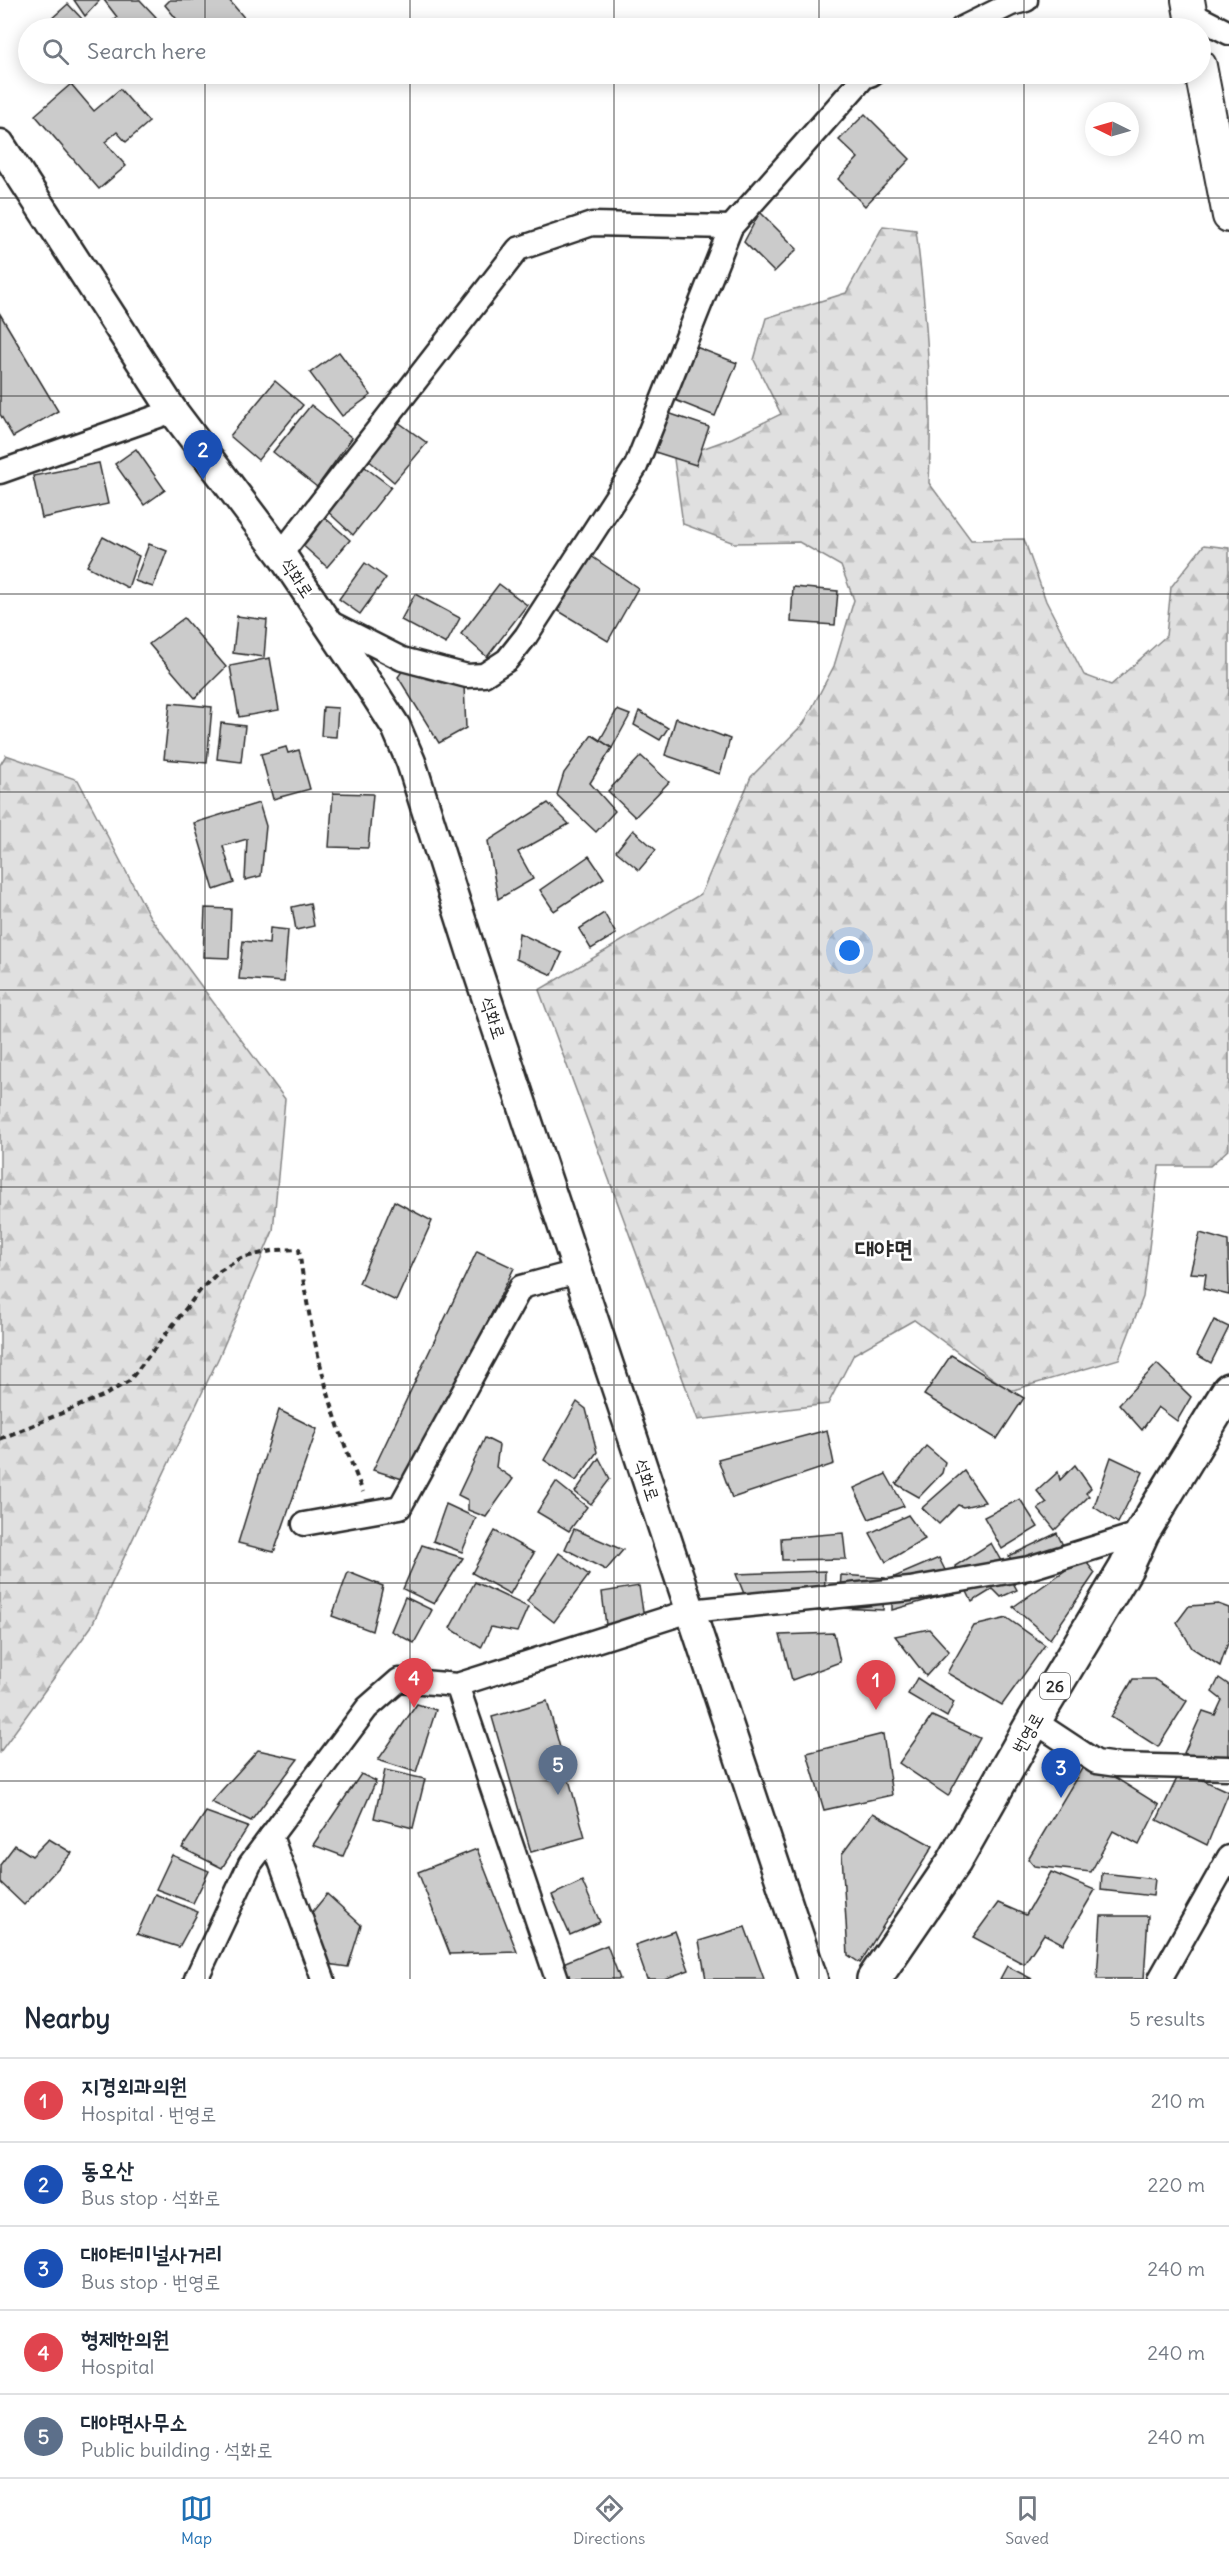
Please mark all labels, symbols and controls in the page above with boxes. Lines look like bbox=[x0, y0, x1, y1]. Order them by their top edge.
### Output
search box bbox=[18, 18, 1211, 84]
icon: search bbox=[39, 35, 72, 68]
text: Search here bbox=[87, 37, 206, 65]
north arrow bbox=[1085, 102, 1139, 156]
pin: 2 bbox=[184, 430, 222, 480]
street label: 석화로 bbox=[276, 553, 319, 602]
your location bbox=[835, 936, 864, 965]
street label: 석화로 bbox=[476, 994, 511, 1042]
district label: 대야면 bbox=[855, 1233, 913, 1263]
street label: 석화로 bbox=[630, 1456, 665, 1504]
pin: 4 bbox=[394, 1658, 434, 1708]
pin: 1 bbox=[856, 1660, 896, 1710]
road number: 26 bbox=[1040, 1673, 1070, 1699]
street label: 번영로 bbox=[1007, 1708, 1048, 1757]
pin: 5 bbox=[538, 1746, 578, 1795]
pin: 3 bbox=[1042, 1748, 1080, 1798]
text: Nearby bbox=[24, 2002, 110, 2035]
text: 5 results bbox=[1129, 2006, 1205, 2031]
text: 지경외과의원 bbox=[81, 2072, 187, 2100]
text: 1 bbox=[40, 2088, 47, 2113]
text: 210 m bbox=[1151, 2088, 1205, 2113]
text: Hospital · 번영로 bbox=[81, 2101, 216, 2126]
text: 동오산 bbox=[81, 2156, 134, 2184]
text: 2 bbox=[38, 2172, 49, 2197]
text: 220 m bbox=[1148, 2172, 1205, 2197]
text: Bus stop · 석화로 bbox=[81, 2185, 220, 2210]
text: 대야터미널사거리 bbox=[81, 2240, 223, 2268]
text: 3 bbox=[38, 2256, 49, 2281]
text: 240 m bbox=[1147, 2256, 1205, 2281]
text: Bus stop · 번영로 bbox=[81, 2269, 220, 2294]
text: 형제한의원 bbox=[81, 2325, 170, 2353]
text: 4 bbox=[38, 2340, 49, 2365]
text: 240 m bbox=[1147, 2340, 1205, 2365]
text: Hospital bbox=[81, 2354, 154, 2379]
text: 대야면사무소 bbox=[81, 2408, 187, 2436]
text: 5 bbox=[38, 2424, 49, 2449]
text: 240 m bbox=[1147, 2424, 1205, 2449]
text: Public building · 석화로 bbox=[81, 2437, 273, 2462]
tab: Map bbox=[180, 2492, 213, 2548]
tab: Directions bbox=[573, 2492, 645, 2548]
tab: Saved bbox=[1005, 2492, 1049, 2548]

